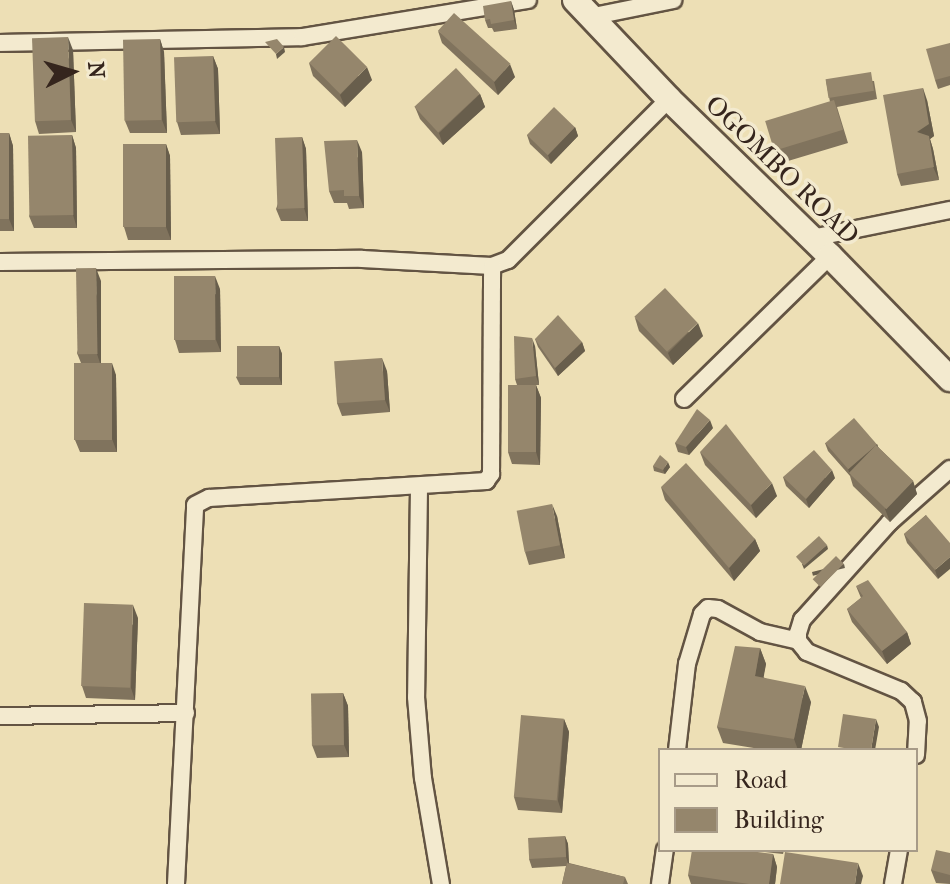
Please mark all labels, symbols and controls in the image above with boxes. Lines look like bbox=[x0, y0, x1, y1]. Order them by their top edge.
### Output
north arrow bbox=[32, 32, 112, 112]
text: N bbox=[82, 60, 110, 79]
street label: OGOMBO ROAD bbox=[699, 89, 865, 251]
legend bbox=[658, 748, 918, 852]
text: Road bbox=[734, 766, 787, 794]
text: Building bbox=[734, 806, 824, 834]

